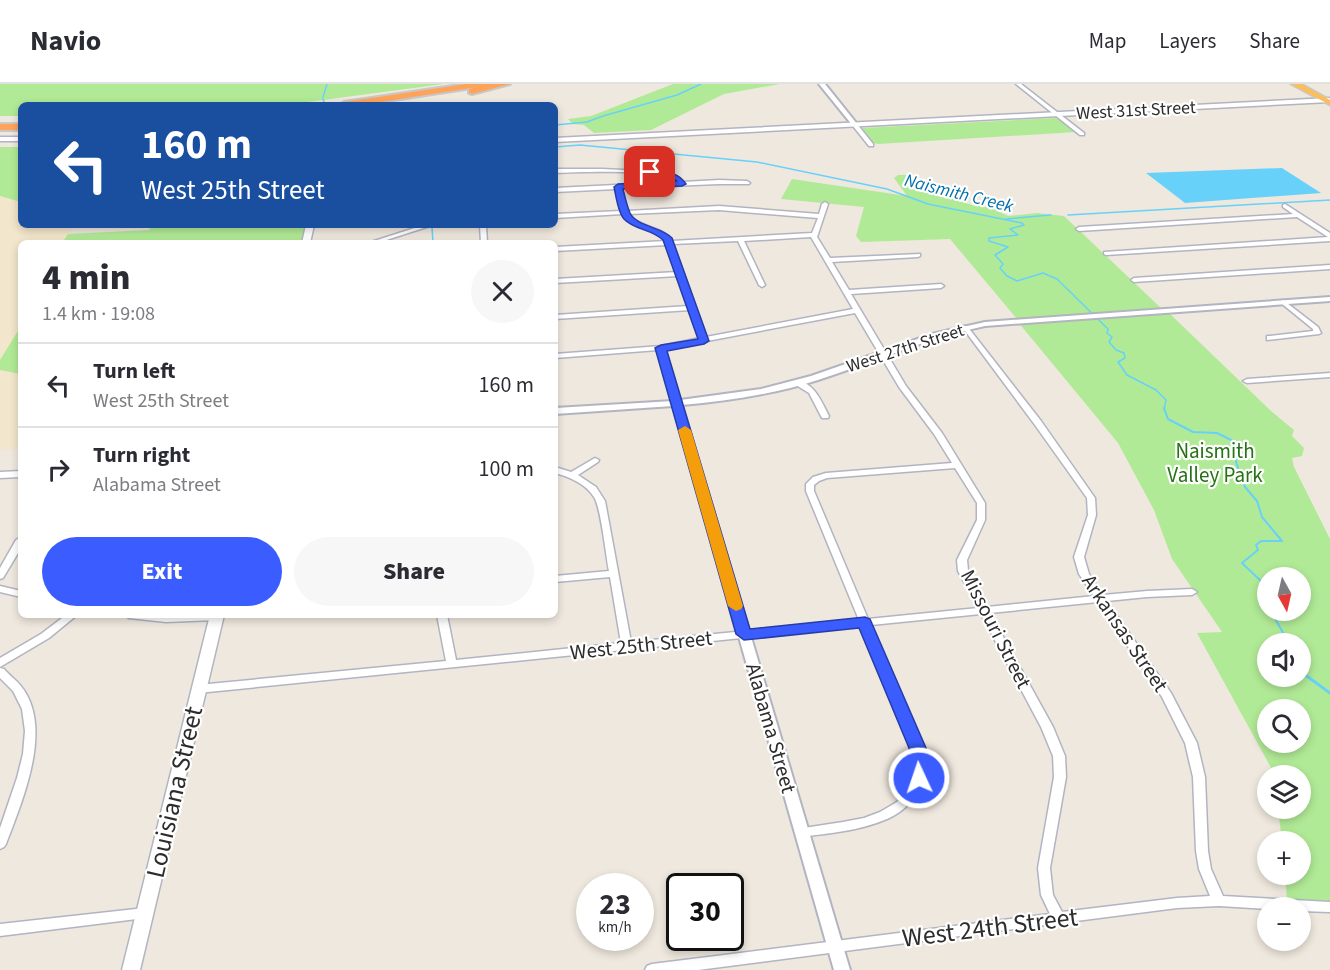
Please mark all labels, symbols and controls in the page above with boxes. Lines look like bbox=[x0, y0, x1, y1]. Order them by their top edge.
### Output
text: Navio bbox=[30, 21, 101, 61]
text: Map bbox=[1089, 26, 1126, 56]
text: Layers bbox=[1159, 26, 1216, 56]
text: Share bbox=[1249, 26, 1300, 56]
street label: West 31st Street bbox=[1076, 95, 1196, 126]
text: 160 m bbox=[141, 115, 252, 175]
icon: left bbox=[42, 126, 120, 204]
pin bbox=[624, 146, 675, 197]
icon: arrive bbox=[633, 155, 666, 188]
water label: Naismith Creek bbox=[902, 168, 1016, 219]
text: West 25th Street bbox=[141, 171, 325, 210]
text: 4 min bbox=[42, 252, 130, 303]
button: close bbox=[471, 260, 534, 323]
text: 1.4 km · 19:08 bbox=[42, 300, 155, 328]
street label: West 27th Street bbox=[843, 318, 967, 379]
text: Turn left bbox=[93, 355, 175, 387]
icon: left bbox=[42, 369, 75, 402]
text: 160 m bbox=[479, 369, 534, 401]
text: West 25th Street bbox=[93, 387, 229, 415]
park label: Naismith Valley Park bbox=[1167, 436, 1263, 490]
text: Turn right bbox=[93, 439, 190, 471]
icon: right bbox=[42, 453, 75, 486]
text: 100 m bbox=[479, 453, 534, 485]
text: Alabama Street bbox=[93, 471, 221, 499]
button: Exit bbox=[42, 537, 282, 606]
button: Share bbox=[294, 537, 534, 606]
street label: Missouri Street bbox=[953, 564, 1039, 694]
north arrow bbox=[1257, 567, 1311, 621]
map controls bbox=[1257, 567, 1311, 951]
street label: Arkansas Street bbox=[1075, 568, 1175, 698]
street label: West 25th Street bbox=[568, 623, 714, 667]
button: sound bbox=[1257, 633, 1311, 687]
street label: Alabama Street bbox=[738, 659, 804, 797]
button: search bbox=[1257, 699, 1311, 753]
street label: Louisiana Street bbox=[137, 702, 212, 882]
position arrow bbox=[887, 746, 951, 810]
button: layers bbox=[1257, 765, 1311, 819]
button: + bbox=[1257, 831, 1311, 885]
speed limit sign: 30 bbox=[666, 873, 744, 951]
text: 23 bbox=[599, 883, 631, 926]
button: − bbox=[1257, 897, 1311, 951]
street label: West 24th Street bbox=[900, 898, 1080, 957]
text: km/h bbox=[598, 917, 632, 938]

